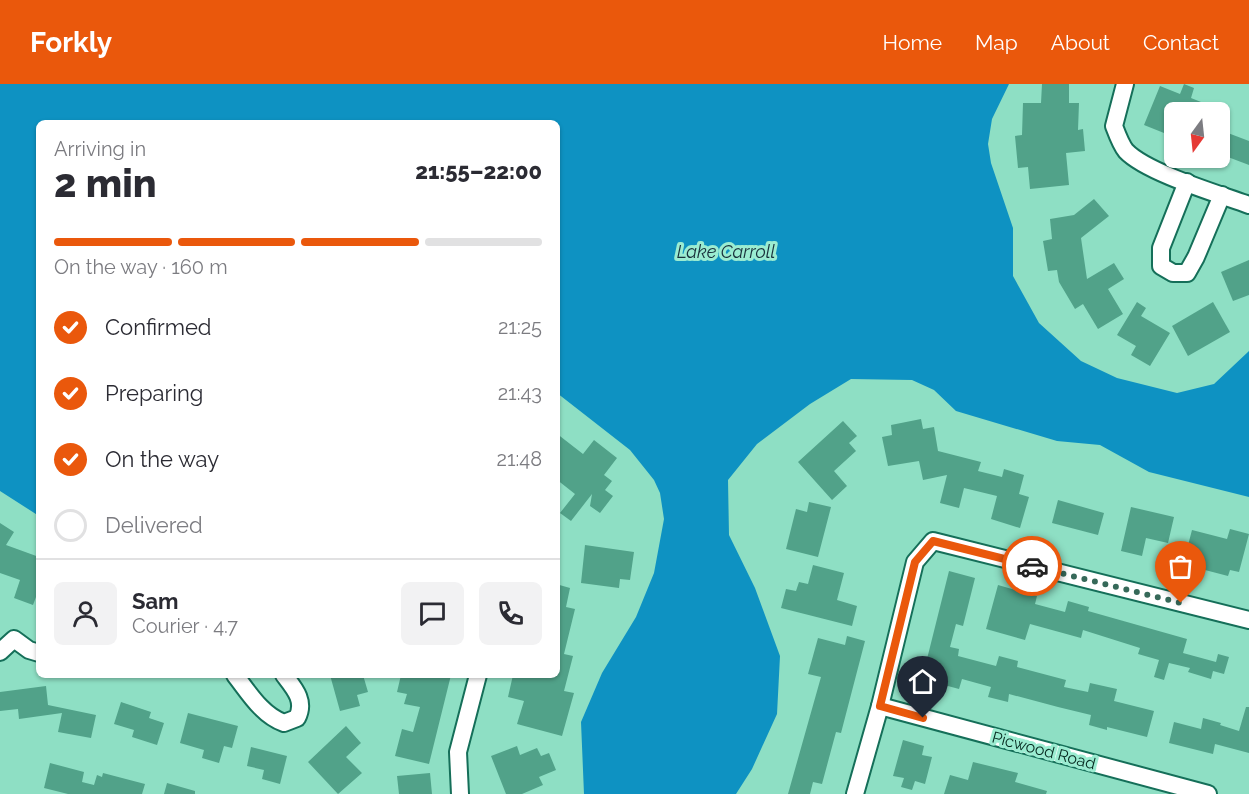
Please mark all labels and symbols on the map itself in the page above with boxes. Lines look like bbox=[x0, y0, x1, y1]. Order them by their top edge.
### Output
north arrow bbox=[1164, 102, 1230, 168]
water label: Lake Carroll bbox=[677, 241, 776, 262]
courier bbox=[1002, 536, 1062, 596]
pin bbox=[1155, 541, 1206, 603]
pin bbox=[897, 656, 948, 718]
street label: Picwood Road bbox=[990, 728, 1098, 773]

